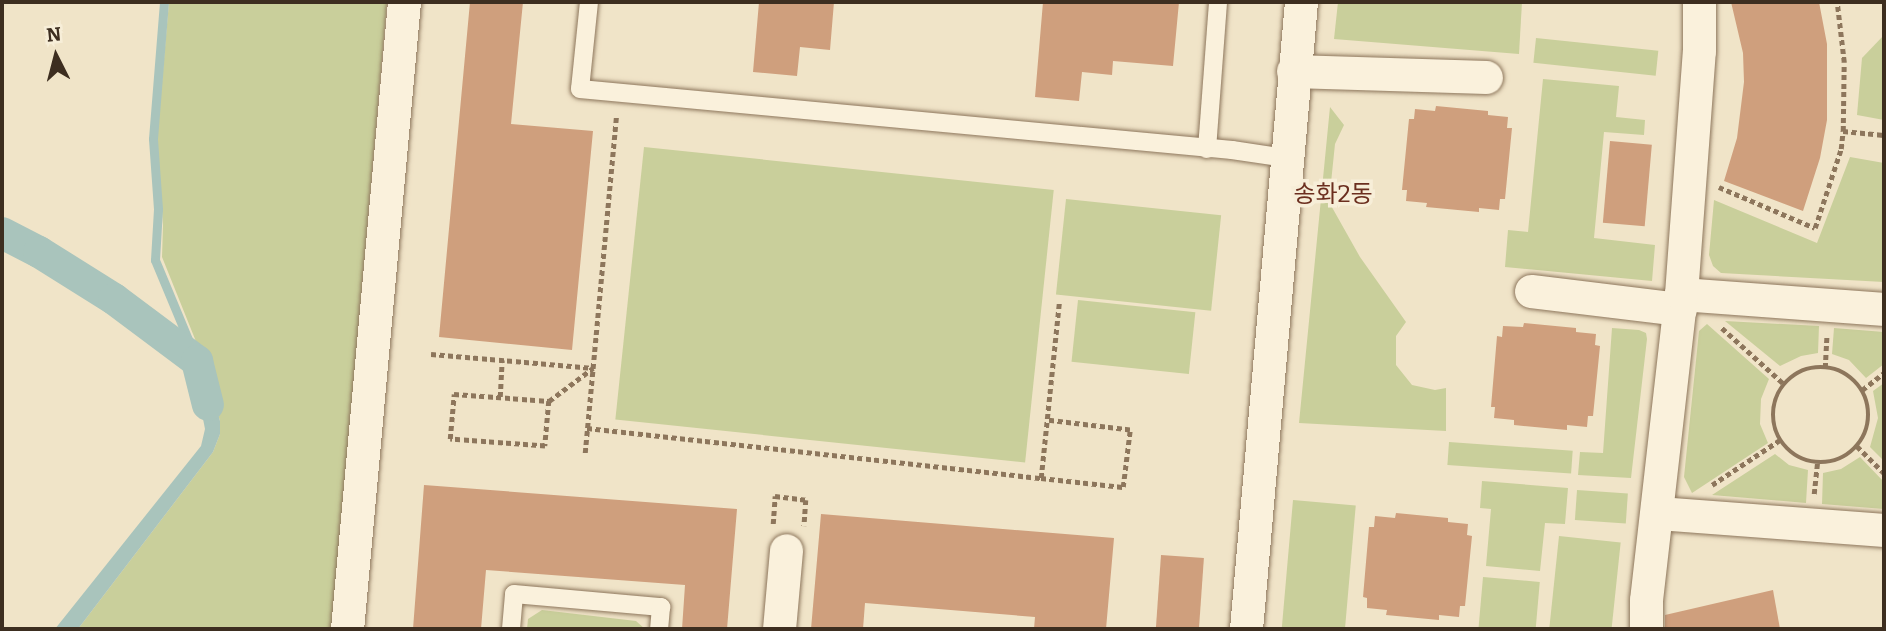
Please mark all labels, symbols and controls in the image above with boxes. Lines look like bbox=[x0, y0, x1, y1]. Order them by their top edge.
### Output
north arrow bbox=[21, 21, 91, 91]
text: N bbox=[45, 22, 62, 47]
district label: 송화2동 bbox=[1293, 181, 1373, 209]

